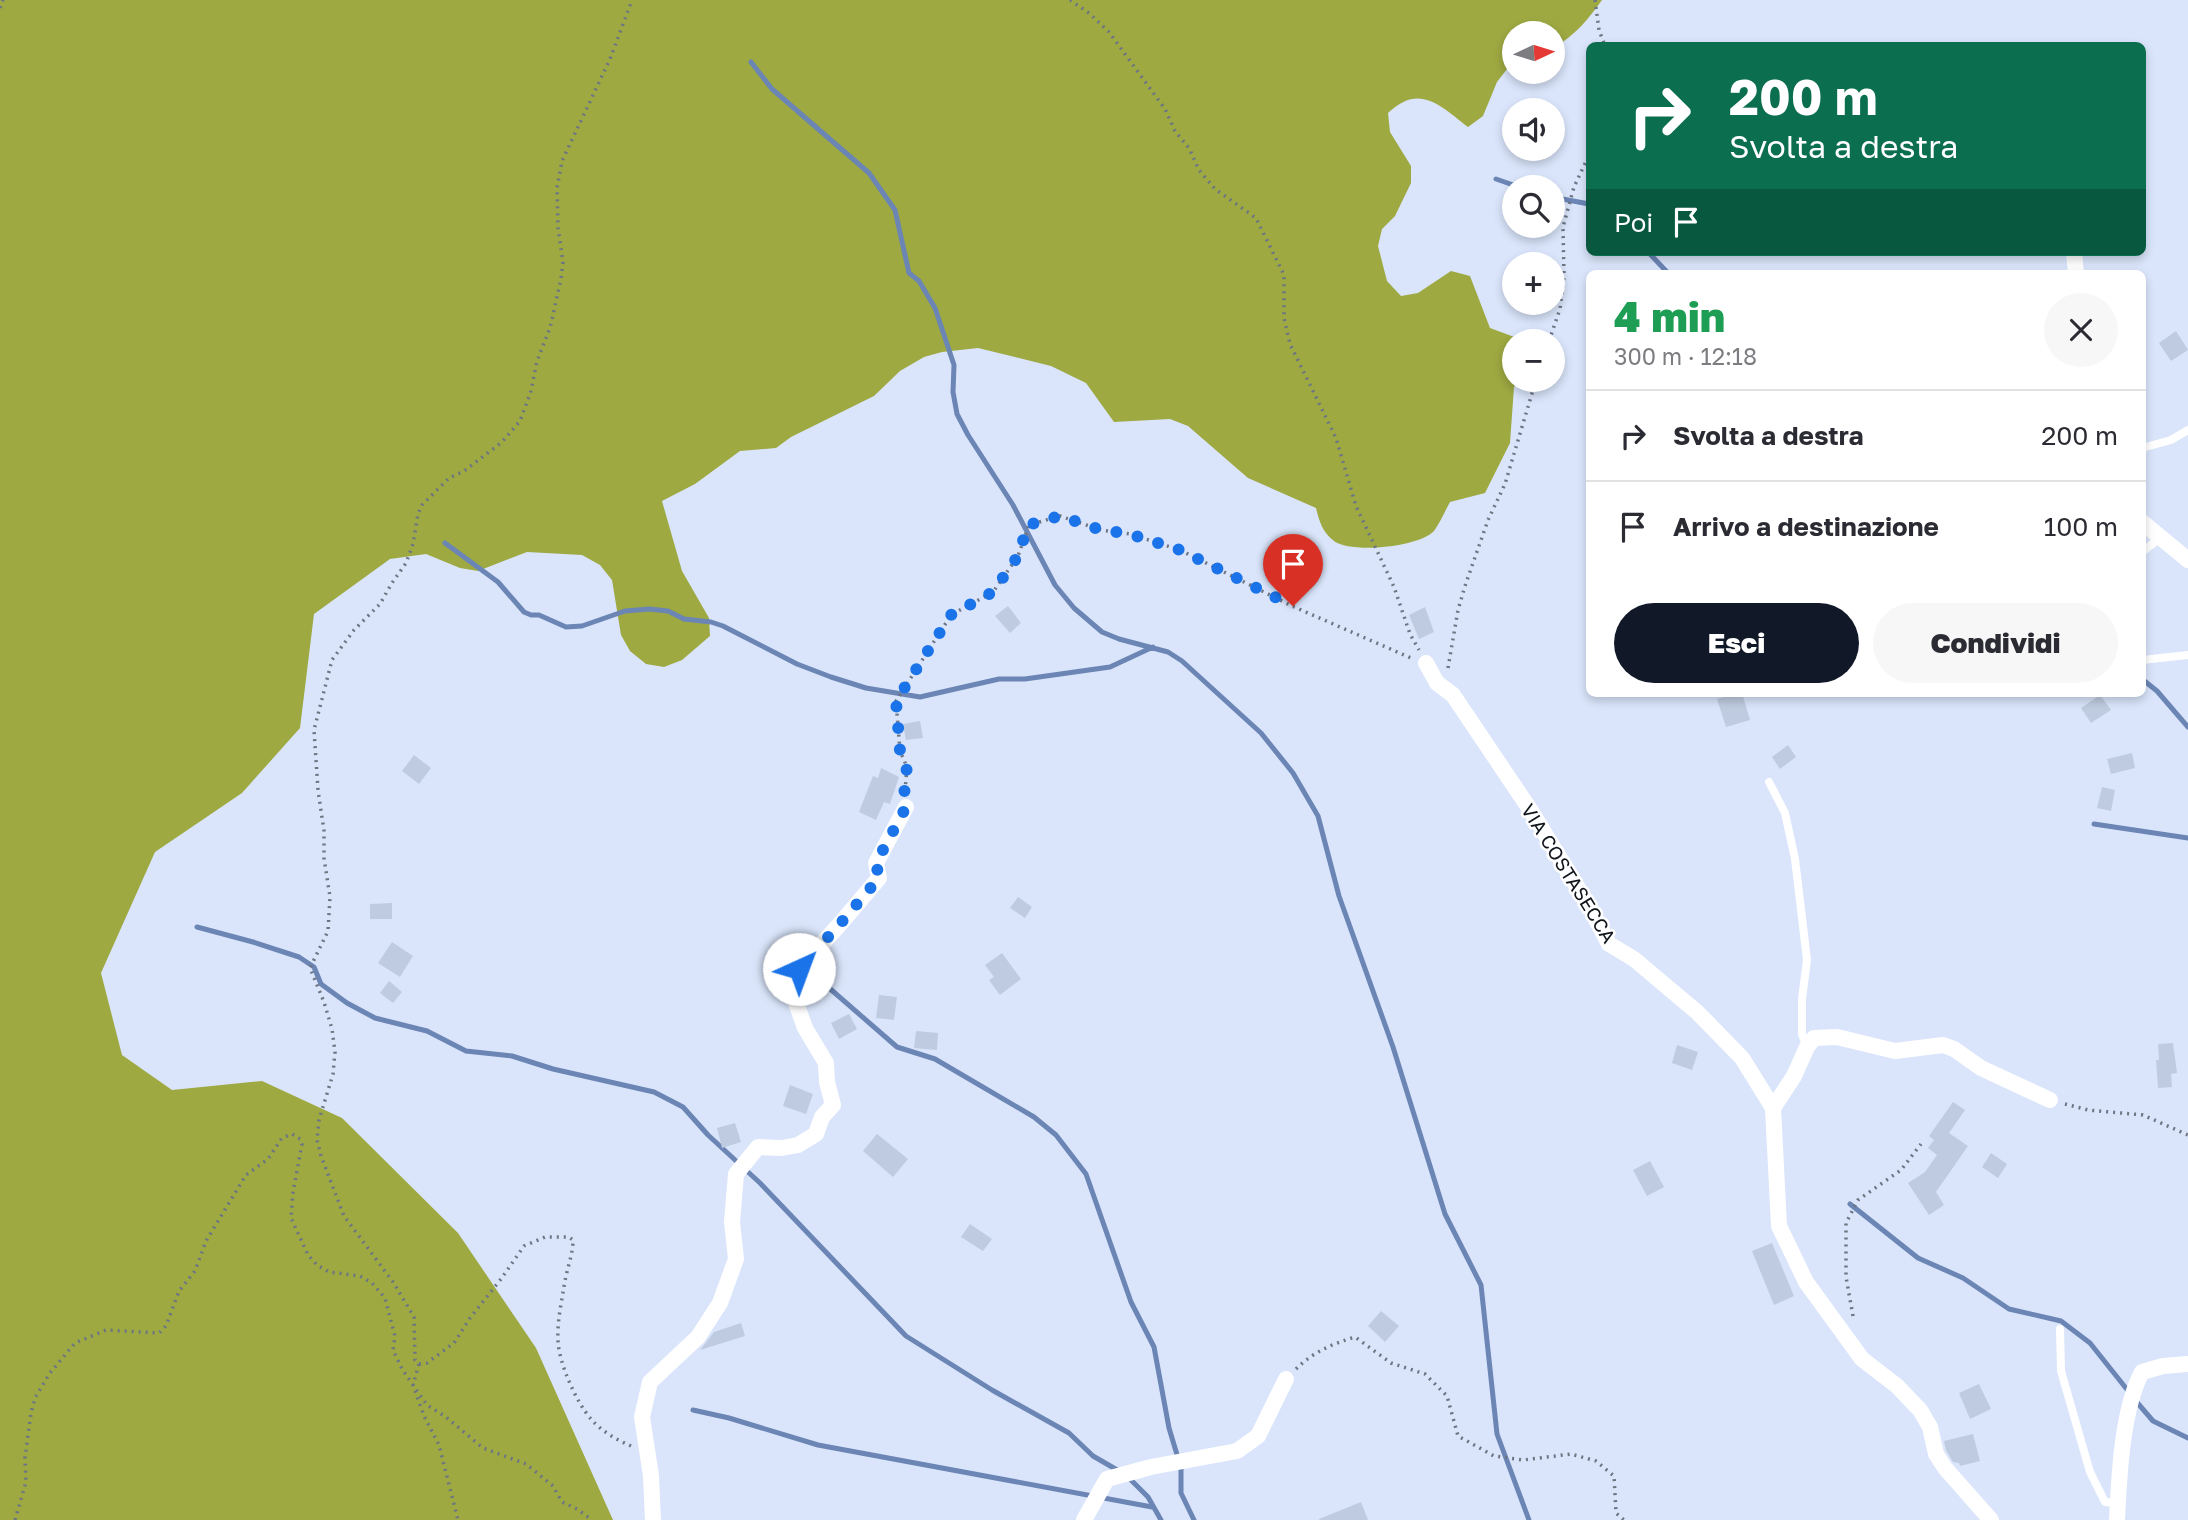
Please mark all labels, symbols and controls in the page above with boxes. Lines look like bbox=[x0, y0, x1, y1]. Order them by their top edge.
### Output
north arrow bbox=[1502, 21, 1564, 84]
map controls bbox=[1502, 21, 1565, 392]
text: 200 m bbox=[1729, 67, 1878, 126]
icon: right bbox=[1614, 70, 1705, 161]
button: sound bbox=[1502, 98, 1565, 161]
text: Svolta a destra bbox=[1729, 127, 1958, 165]
button: search bbox=[1502, 175, 1565, 238]
icon: arrive bbox=[1667, 203, 1705, 241]
text: Poi bbox=[1614, 207, 1653, 238]
button: + bbox=[1502, 252, 1565, 315]
text: 4 min bbox=[1614, 291, 1725, 341]
button: close bbox=[2044, 293, 2118, 367]
button: − bbox=[1502, 329, 1565, 392]
text: 300 m · 12:18 bbox=[1614, 342, 1757, 370]
icon: right bbox=[1614, 417, 1652, 455]
text: Svolta a destra bbox=[1673, 420, 1864, 451]
text: 200 m bbox=[2041, 420, 2118, 451]
icon: arrive bbox=[1614, 508, 1652, 546]
text: Arrivo a destinazione bbox=[1673, 511, 1939, 542]
text: 100 m bbox=[2044, 511, 2118, 542]
pin bbox=[1263, 534, 1323, 606]
icon: arrive bbox=[1274, 545, 1312, 583]
button: Esci bbox=[1614, 603, 1859, 683]
button: Condividi bbox=[1873, 603, 2118, 683]
street label: VIA COSTASECCA bbox=[1517, 799, 1621, 947]
position arrow bbox=[762, 932, 836, 1006]

